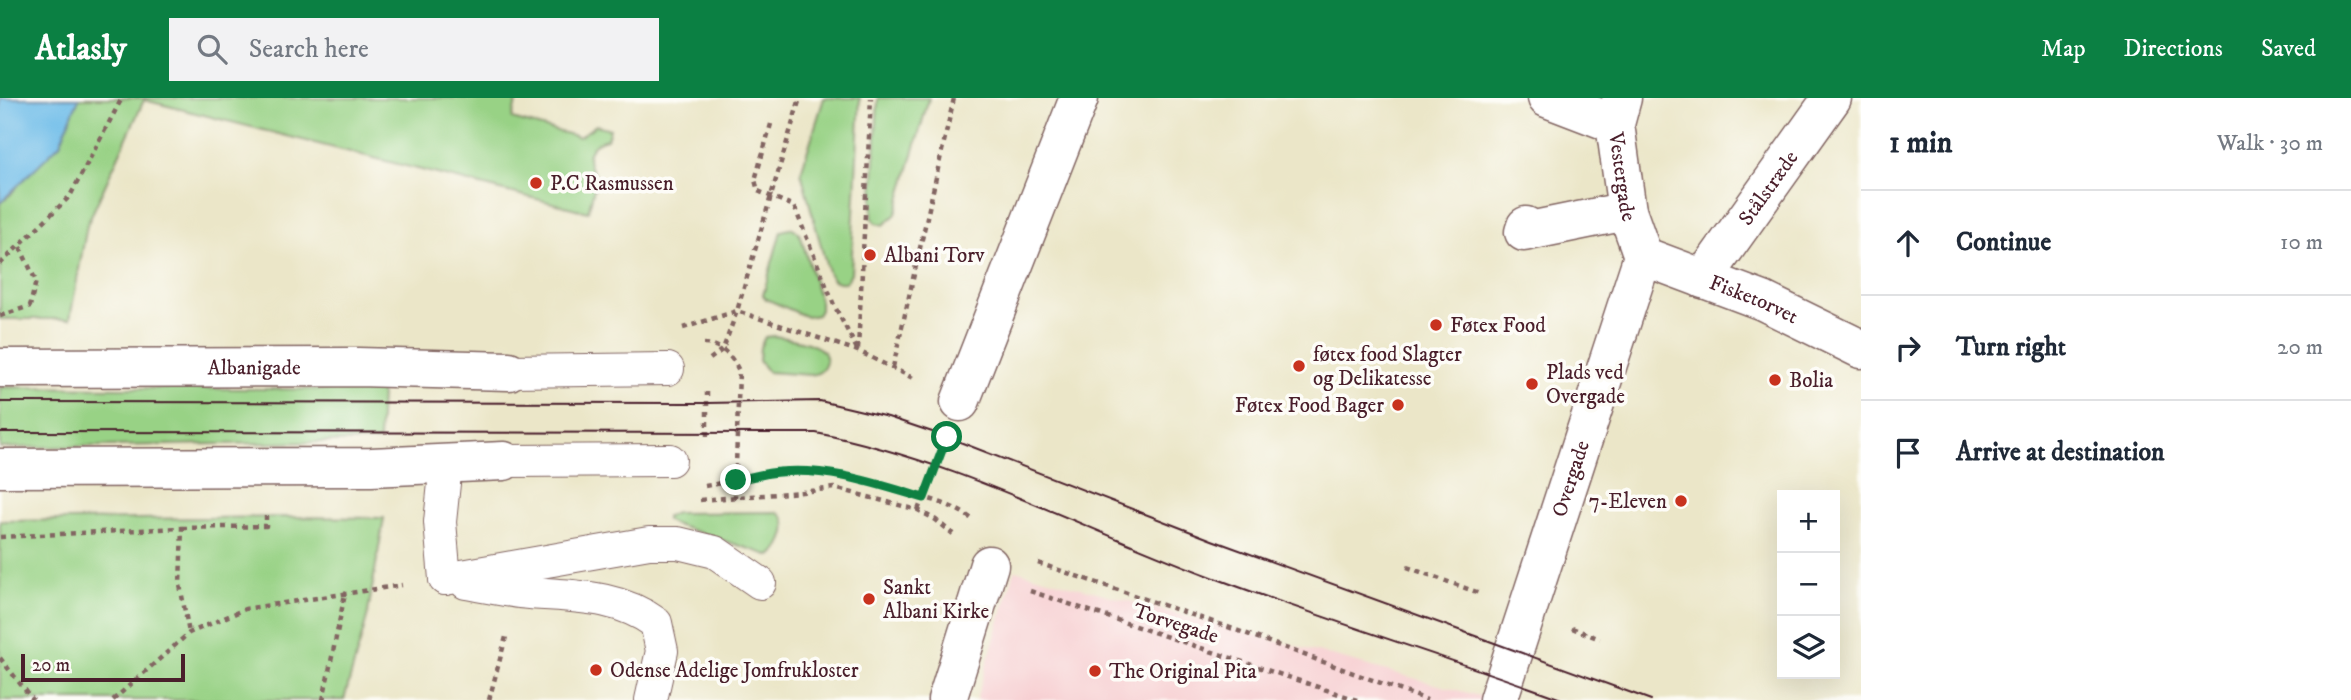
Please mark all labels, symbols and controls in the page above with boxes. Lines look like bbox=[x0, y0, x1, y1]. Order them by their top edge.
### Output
search box bbox=[169, 18, 659, 81]
text: Atlasly bbox=[35, 29, 127, 70]
icon: search bbox=[193, 30, 231, 68]
text: Search here bbox=[249, 33, 369, 66]
text: Map bbox=[2041, 34, 2086, 64]
text: Directions bbox=[2124, 34, 2223, 64]
text: Saved bbox=[2261, 34, 2316, 64]
text: 1 min bbox=[1889, 125, 1952, 162]
text: Walk · 30 m bbox=[2217, 129, 2323, 158]
street label: Vestergade bbox=[1602, 130, 1642, 225]
street label: Stålstræde bbox=[1733, 146, 1804, 231]
place label: P.C Rasmussen bbox=[550, 171, 674, 197]
marker: P.C Rasmussen bbox=[528, 175, 544, 191]
icon: ahead bbox=[1889, 224, 1927, 262]
text: Continue bbox=[1956, 226, 2051, 259]
text: 10 m bbox=[2280, 228, 2323, 257]
place label: Albani Torv bbox=[884, 243, 985, 269]
marker: Albani Torv bbox=[862, 247, 878, 263]
street label: Fisketorvet bbox=[1706, 270, 1802, 330]
place label: Føtex Food bbox=[1450, 313, 1546, 339]
marker: Føtex Food bbox=[1428, 317, 1444, 333]
icon: right bbox=[1889, 329, 1927, 367]
text: Turn right bbox=[1956, 331, 2066, 364]
text: 20 m bbox=[2277, 333, 2323, 362]
place label: føtex food Slagter og Delikatesse bbox=[1313, 342, 1462, 392]
street label: Albanigade bbox=[207, 355, 301, 381]
marker: føtex food Slagter og Delikatesse bbox=[1291, 358, 1307, 374]
place label: Plads ved Overgade bbox=[1546, 360, 1625, 410]
place label: Bolia bbox=[1789, 368, 1833, 394]
marker: Bolia bbox=[1767, 372, 1783, 388]
marker: Plads ved Overgade bbox=[1524, 376, 1540, 392]
place label: Føtex Food Bager bbox=[1235, 393, 1384, 419]
marker: Føtex Food Bager bbox=[1390, 397, 1406, 413]
route start bbox=[931, 421, 962, 452]
icon: arrive bbox=[1889, 434, 1927, 472]
text: Arrive at destination bbox=[1956, 436, 2165, 469]
street label: Overgade bbox=[1547, 437, 1596, 520]
route end bbox=[720, 464, 751, 495]
place label: 7-Eleven bbox=[1589, 489, 1667, 515]
map controls bbox=[1777, 490, 1840, 679]
button: + bbox=[1777, 490, 1840, 553]
marker: 7-Eleven bbox=[1673, 493, 1689, 509]
button: − bbox=[1777, 553, 1840, 616]
place label: Sankt Albani Kirke bbox=[883, 575, 989, 625]
marker: Sankt Albani Kirke bbox=[861, 591, 877, 607]
street label: Torvegade bbox=[1130, 598, 1222, 650]
button: layers bbox=[1777, 616, 1840, 679]
scale bar bbox=[21, 651, 186, 683]
text: 20 m bbox=[32, 654, 70, 677]
place label: Odense Adelige Jomfrukloster bbox=[610, 658, 859, 684]
place label: The Original Pita bbox=[1109, 659, 1257, 685]
marker: Odense Adelige Jomfrukloster bbox=[588, 662, 604, 678]
marker: The Original Pita bbox=[1087, 663, 1103, 679]

